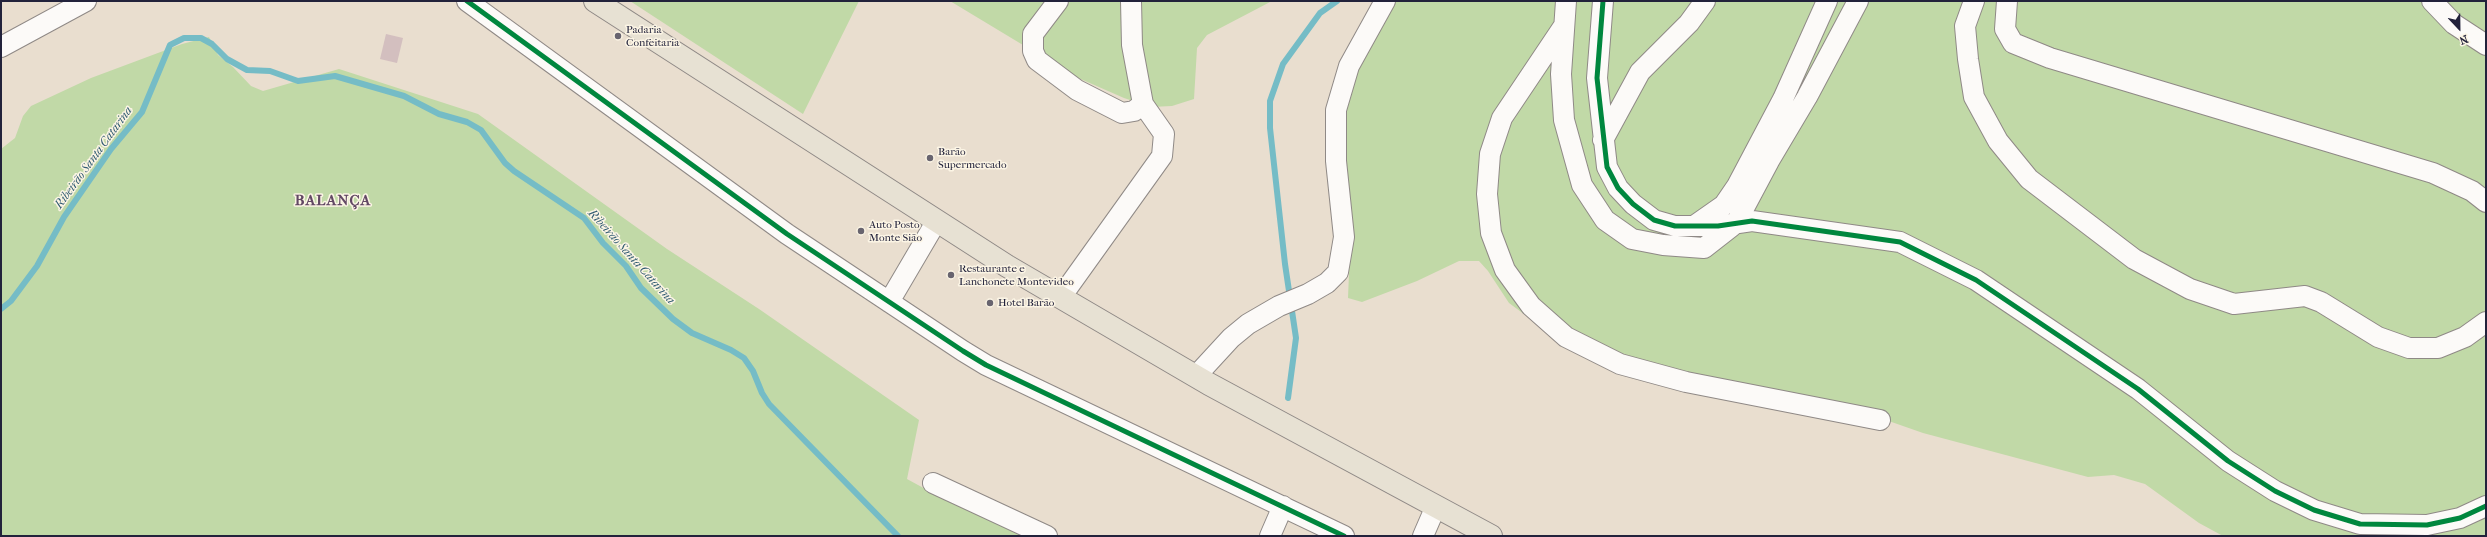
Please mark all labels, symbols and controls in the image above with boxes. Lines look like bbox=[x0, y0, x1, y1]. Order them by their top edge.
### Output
north arrow bbox=[2439, 8, 2479, 48]
place label: Padaria Confeitaria bbox=[626, 23, 679, 49]
marker: Padaria Confeitaria bbox=[613, 31, 623, 41]
text: N bbox=[2457, 32, 2470, 47]
water label: Ribeirão Santa Catarina bbox=[52, 104, 136, 212]
place label: Barão Supermercado bbox=[938, 145, 1007, 171]
marker: Barão Supermercado bbox=[925, 153, 935, 163]
district label: BALANÇA bbox=[295, 192, 371, 210]
water label: Ribeirão Santa Catarina bbox=[585, 207, 677, 307]
place label: Auto Posto Monte Sião bbox=[869, 218, 922, 244]
marker: Auto Posto Monte Sião bbox=[856, 226, 866, 236]
place label: Restaurante e Lanchonete Montevideo bbox=[959, 262, 1074, 288]
marker: Restaurante e Lanchonete Montevideo bbox=[946, 270, 956, 280]
place label: Hotel Barão bbox=[998, 296, 1054, 310]
marker: Hotel Barão bbox=[985, 298, 995, 308]

